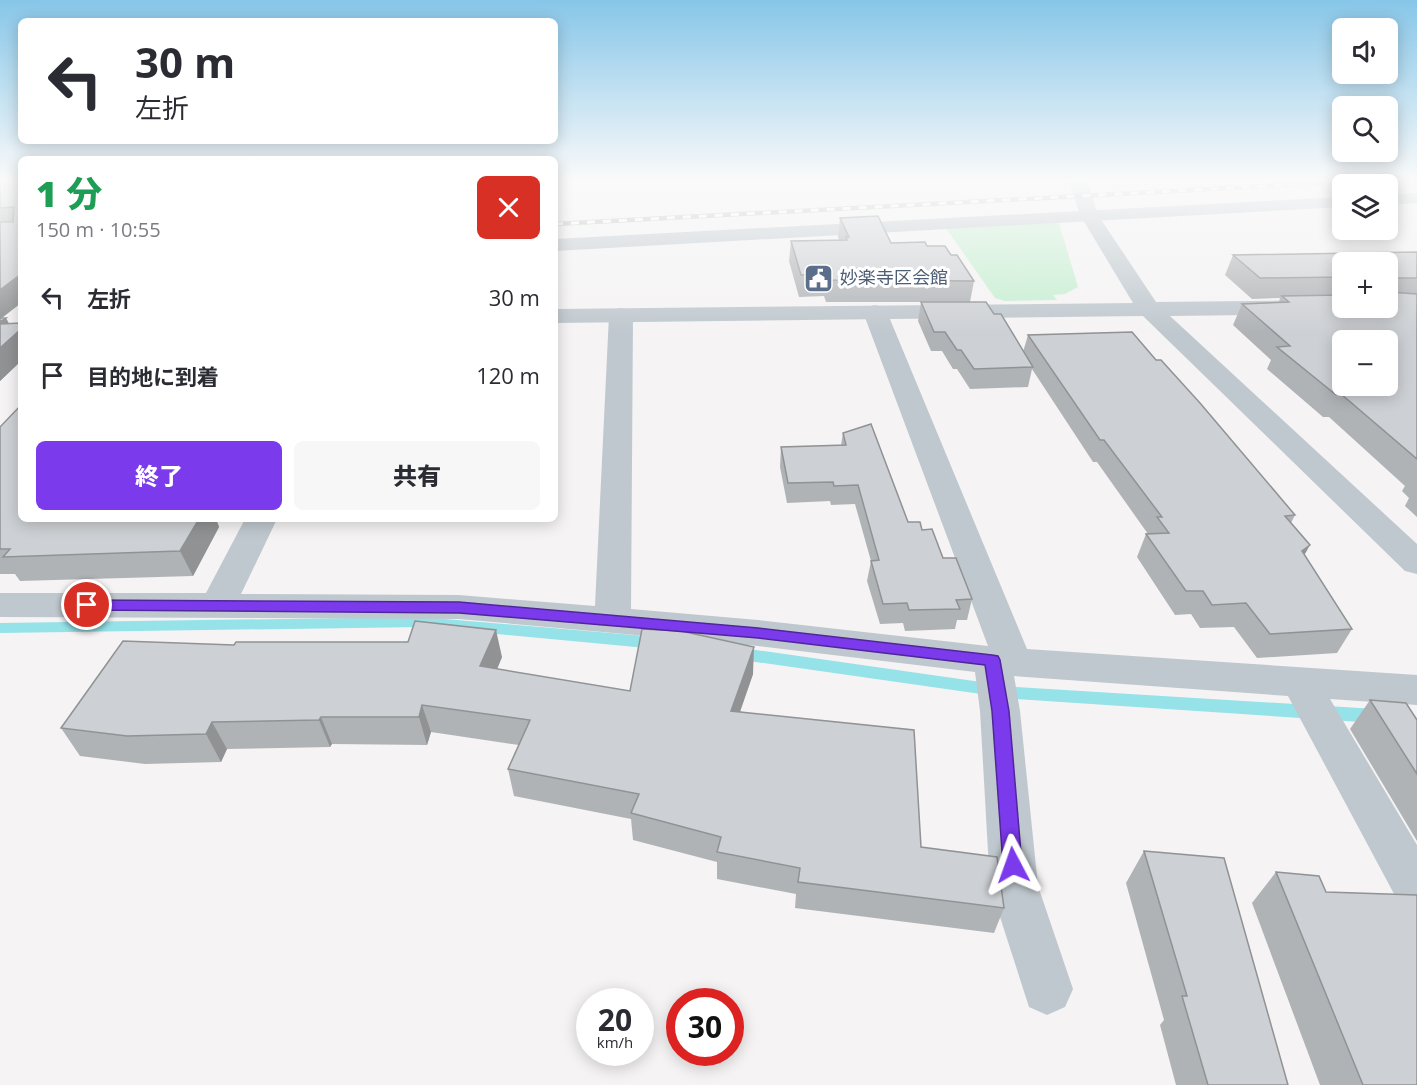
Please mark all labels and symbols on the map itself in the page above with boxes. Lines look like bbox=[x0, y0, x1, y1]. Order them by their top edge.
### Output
public building icon: 妙楽寺区会館 bbox=[803, 262, 835, 294]
place label: 妙楽寺区会館 bbox=[840, 265, 948, 289]
pin bbox=[61, 579, 112, 630]
position arrow bbox=[981, 833, 1045, 897]
speed limit sign: 30 bbox=[666, 988, 744, 1066]

